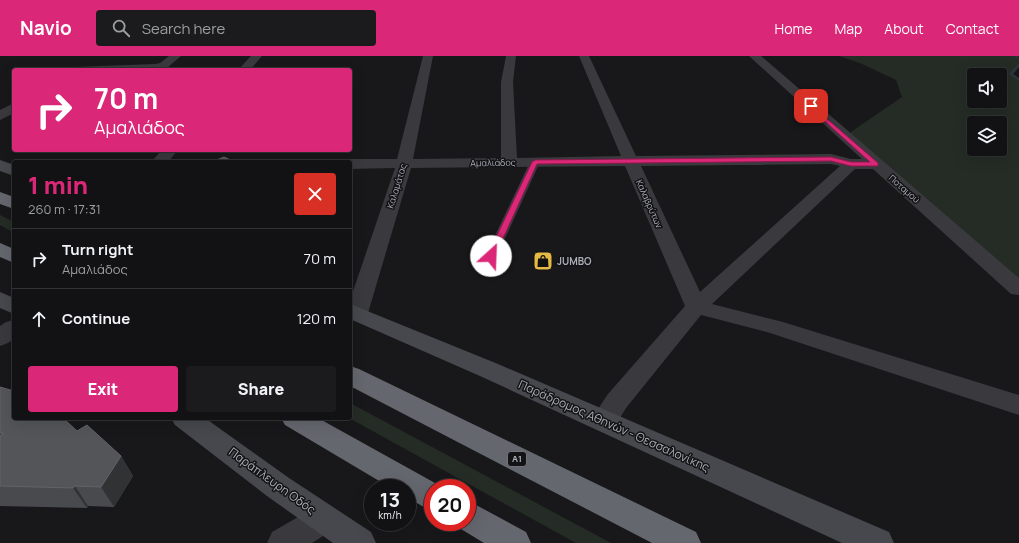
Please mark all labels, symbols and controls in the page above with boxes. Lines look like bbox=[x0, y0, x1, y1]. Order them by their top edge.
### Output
search box bbox=[96, 10, 376, 46]
text: Navio bbox=[20, 15, 72, 41]
icon: search bbox=[110, 17, 132, 39]
text: Search here bbox=[142, 18, 225, 39]
text: Home bbox=[775, 19, 812, 38]
text: Map bbox=[834, 19, 862, 38]
text: About bbox=[884, 19, 924, 38]
text: Contact bbox=[946, 19, 999, 38]
map controls bbox=[967, 68, 1007, 156]
button: sound bbox=[967, 68, 1007, 108]
text: 70 m bbox=[94, 79, 158, 117]
icon: right bbox=[28, 84, 80, 136]
pin bbox=[794, 89, 828, 123]
icon: arrive bbox=[800, 95, 822, 117]
text: Αμαλιάδος bbox=[94, 115, 185, 139]
button: layers bbox=[967, 116, 1007, 156]
street label: Αμαλιάδος bbox=[470, 156, 516, 169]
street label: Καλαμάτας bbox=[384, 162, 410, 210]
text: 1 min bbox=[28, 168, 88, 201]
street label: Ποταμού bbox=[886, 171, 923, 206]
button: close bbox=[294, 173, 336, 215]
street label: Καλαβρύτων bbox=[633, 177, 666, 231]
text: 260 m · 17:31 bbox=[28, 200, 101, 218]
position arrow bbox=[470, 235, 512, 277]
text: Turn right bbox=[62, 239, 133, 260]
icon: right bbox=[28, 248, 50, 270]
text: 70 m bbox=[304, 248, 336, 269]
shop icon: JUMBO bbox=[532, 250, 554, 272]
place label: JUMBO bbox=[557, 254, 592, 268]
text: Αμαλιάδος bbox=[62, 260, 128, 278]
icon: ahead bbox=[28, 308, 50, 330]
text: Continue bbox=[62, 308, 130, 329]
text: 120 m bbox=[297, 308, 336, 329]
button: Exit bbox=[28, 366, 178, 412]
button: Share bbox=[186, 366, 336, 412]
street label: Παράδρομος Αθηνών - Θεσσαλονίκης bbox=[516, 376, 713, 476]
street label: Παράπλευρη Οδός bbox=[225, 443, 319, 518]
road number: Α1 bbox=[508, 452, 526, 466]
speed limit sign: 20 bbox=[424, 479, 476, 531]
text: 13 bbox=[380, 486, 400, 513]
text: km/h bbox=[378, 508, 402, 522]

